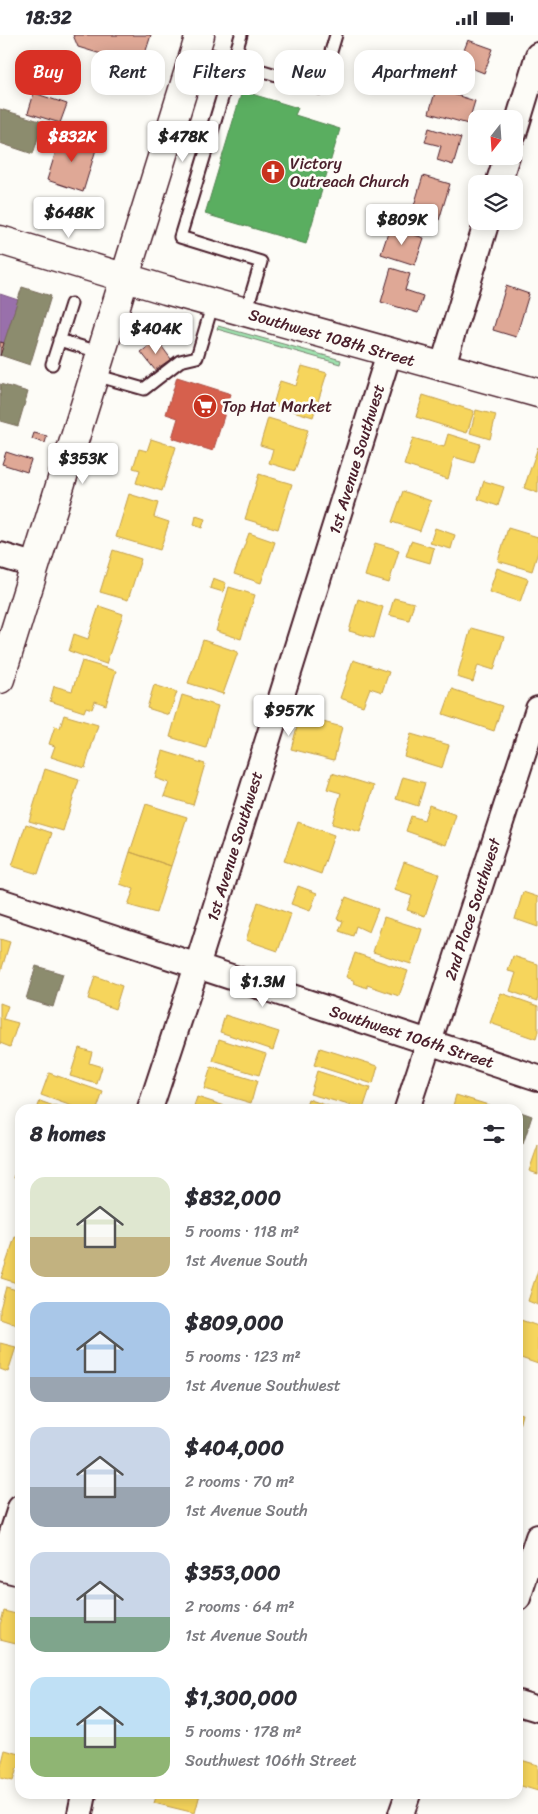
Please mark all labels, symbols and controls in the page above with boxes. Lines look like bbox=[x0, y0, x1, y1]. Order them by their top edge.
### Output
text: 18:32 bbox=[25, 1, 72, 34]
chip: Buy bbox=[15, 50, 81, 95]
chip: Rent bbox=[91, 50, 165, 95]
chip: Filters bbox=[175, 50, 264, 95]
chip: New bbox=[274, 50, 344, 95]
chip: Apartment bbox=[354, 50, 475, 95]
north arrow bbox=[468, 110, 522, 165]
map controls bbox=[468, 110, 523, 230]
pin: $832K bbox=[37, 121, 107, 163]
pin: $478K bbox=[148, 121, 218, 163]
text: $832K bbox=[48, 122, 96, 151]
text: $478K bbox=[158, 122, 208, 151]
place label: Victory Outreach Church bbox=[290, 149, 409, 196]
church icon: Victory Outreach Church bbox=[260, 159, 286, 185]
button: layers bbox=[468, 175, 523, 230]
pin: $648K bbox=[34, 197, 104, 239]
text: $648K bbox=[44, 198, 94, 227]
pin: $809K bbox=[367, 203, 437, 246]
text: $809K bbox=[377, 205, 427, 234]
street label: Southwest 108th Street bbox=[245, 300, 419, 375]
pin: $404K bbox=[121, 313, 191, 355]
text: $404K bbox=[131, 314, 181, 343]
street label: 1st Avenue Southwest bbox=[320, 380, 393, 538]
place label: Top Hat Market bbox=[222, 392, 332, 421]
supermarket icon: Top Hat Market bbox=[192, 393, 218, 419]
pin: $353K bbox=[48, 443, 118, 485]
text: $353K bbox=[59, 444, 107, 473]
pin: $957K bbox=[254, 695, 324, 737]
text: $957K bbox=[264, 696, 314, 725]
street label: 1st Avenue Southwest bbox=[198, 767, 271, 925]
street label: 2nd Place Southwest bbox=[436, 834, 509, 984]
pin: $1.3M bbox=[228, 965, 298, 1008]
text: $1.3M bbox=[241, 967, 285, 996]
street label: Southwest 106th Street bbox=[326, 996, 498, 1077]
text: 8 homes bbox=[30, 1115, 105, 1153]
icon: filters bbox=[480, 1120, 508, 1148]
text: $832,000 bbox=[185, 1179, 281, 1217]
icon: home bbox=[70, 1197, 130, 1257]
text: 5 rooms · 118 m² bbox=[185, 1217, 299, 1246]
text: 1st Avenue South bbox=[185, 1246, 308, 1275]
text: $809,000 bbox=[185, 1304, 283, 1342]
icon: home bbox=[70, 1322, 130, 1382]
text: 5 rooms · 123 m² bbox=[185, 1342, 301, 1371]
text: 1st Avenue Southwest bbox=[185, 1371, 341, 1400]
text: $404,000 bbox=[185, 1429, 284, 1467]
icon: home bbox=[70, 1447, 130, 1507]
text: 2 rooms · 70 m² bbox=[185, 1467, 295, 1496]
text: 1st Avenue South bbox=[185, 1496, 308, 1525]
text: $353,000 bbox=[185, 1554, 281, 1592]
icon: home bbox=[70, 1572, 130, 1632]
text: 2 rooms · 64 m² bbox=[185, 1592, 295, 1621]
text: 1st Avenue South bbox=[185, 1621, 308, 1650]
text: $1,300,000 bbox=[185, 1679, 297, 1717]
icon: home bbox=[70, 1697, 130, 1757]
text: 5 rooms · 178 m² bbox=[185, 1717, 302, 1746]
text: Southwest 106th Street bbox=[185, 1746, 357, 1775]

